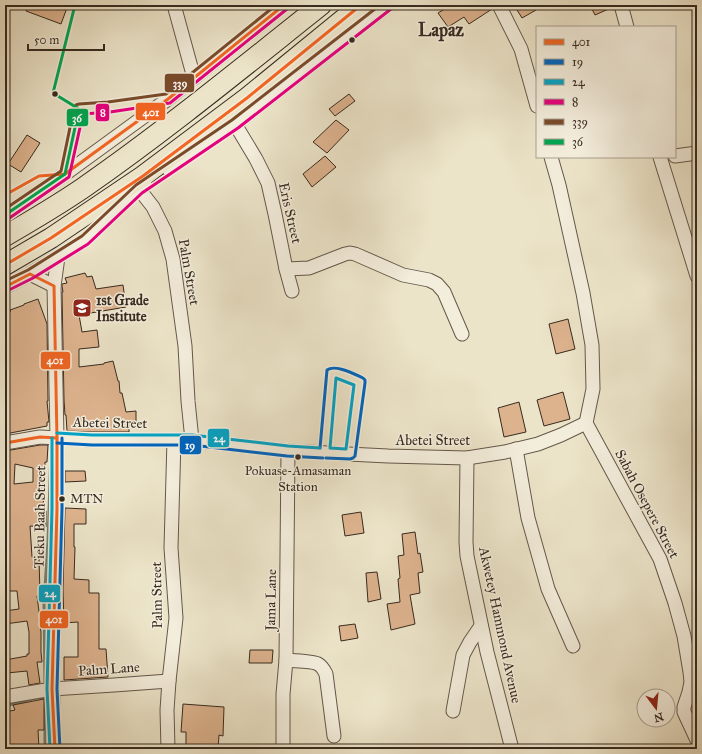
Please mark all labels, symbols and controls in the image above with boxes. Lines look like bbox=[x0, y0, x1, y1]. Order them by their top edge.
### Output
district label: Lapaz bbox=[418, 19, 465, 42]
scale bar bbox=[28, 26, 104, 52]
legend bbox=[536, 26, 676, 158]
text: 50 m bbox=[34, 33, 59, 47]
unlabelled marker bbox=[347, 35, 357, 45]
text: 401 bbox=[572, 35, 591, 49]
text: 19 bbox=[572, 55, 583, 69]
line badge: 339 bbox=[164, 73, 195, 93]
text: 24 bbox=[572, 75, 585, 89]
text: 339 bbox=[173, 77, 187, 91]
unlabelled marker bbox=[50, 89, 60, 99]
text: 8 bbox=[572, 95, 578, 109]
line badge: 401 bbox=[135, 102, 166, 121]
line badge: 8 bbox=[95, 103, 110, 122]
text: 8 bbox=[100, 106, 106, 119]
text: 401 bbox=[143, 106, 160, 120]
line badge: 36 bbox=[66, 108, 89, 127]
text: 36 bbox=[72, 112, 83, 126]
text: 339 bbox=[572, 115, 588, 129]
text: 36 bbox=[572, 135, 584, 149]
street label: Eris Street bbox=[275, 181, 305, 245]
street label: Palm Street bbox=[175, 238, 203, 307]
place label: 1st Grade Institute bbox=[96, 292, 149, 325]
school or university icon: 1st Grade Institute bbox=[71, 297, 93, 319]
line badge: 401 bbox=[40, 351, 71, 370]
text: 401 bbox=[47, 354, 64, 368]
street label: Abetei Street bbox=[72, 414, 147, 432]
line badge: 24 bbox=[207, 428, 230, 448]
text: 24 bbox=[213, 432, 226, 446]
street label: Abetei Street bbox=[395, 432, 470, 449]
line badge: 19 bbox=[179, 435, 202, 455]
text: 19 bbox=[185, 439, 195, 453]
street label: Sabah Osepere Street bbox=[611, 447, 683, 561]
marker: Pokuase-Amasaman Station bbox=[293, 452, 303, 462]
place label: Pokuase-Amasaman Station bbox=[245, 463, 351, 495]
street label: Tieku Baah Street bbox=[31, 465, 49, 569]
place label: MTN bbox=[70, 491, 103, 507]
marker: MTN bbox=[57, 494, 67, 504]
street label: Akwetey Hammond Avenue bbox=[475, 544, 525, 705]
street label: Palm Street bbox=[148, 561, 166, 629]
street label: Jama Lane bbox=[262, 569, 281, 633]
line badge: 24 bbox=[38, 584, 61, 603]
text: 24 bbox=[44, 587, 57, 601]
line badge: 401 bbox=[39, 610, 69, 629]
text: 401 bbox=[46, 613, 63, 627]
street label: Palm Lane bbox=[78, 658, 141, 680]
north arrow bbox=[636, 688, 676, 728]
text: N bbox=[652, 710, 665, 725]

